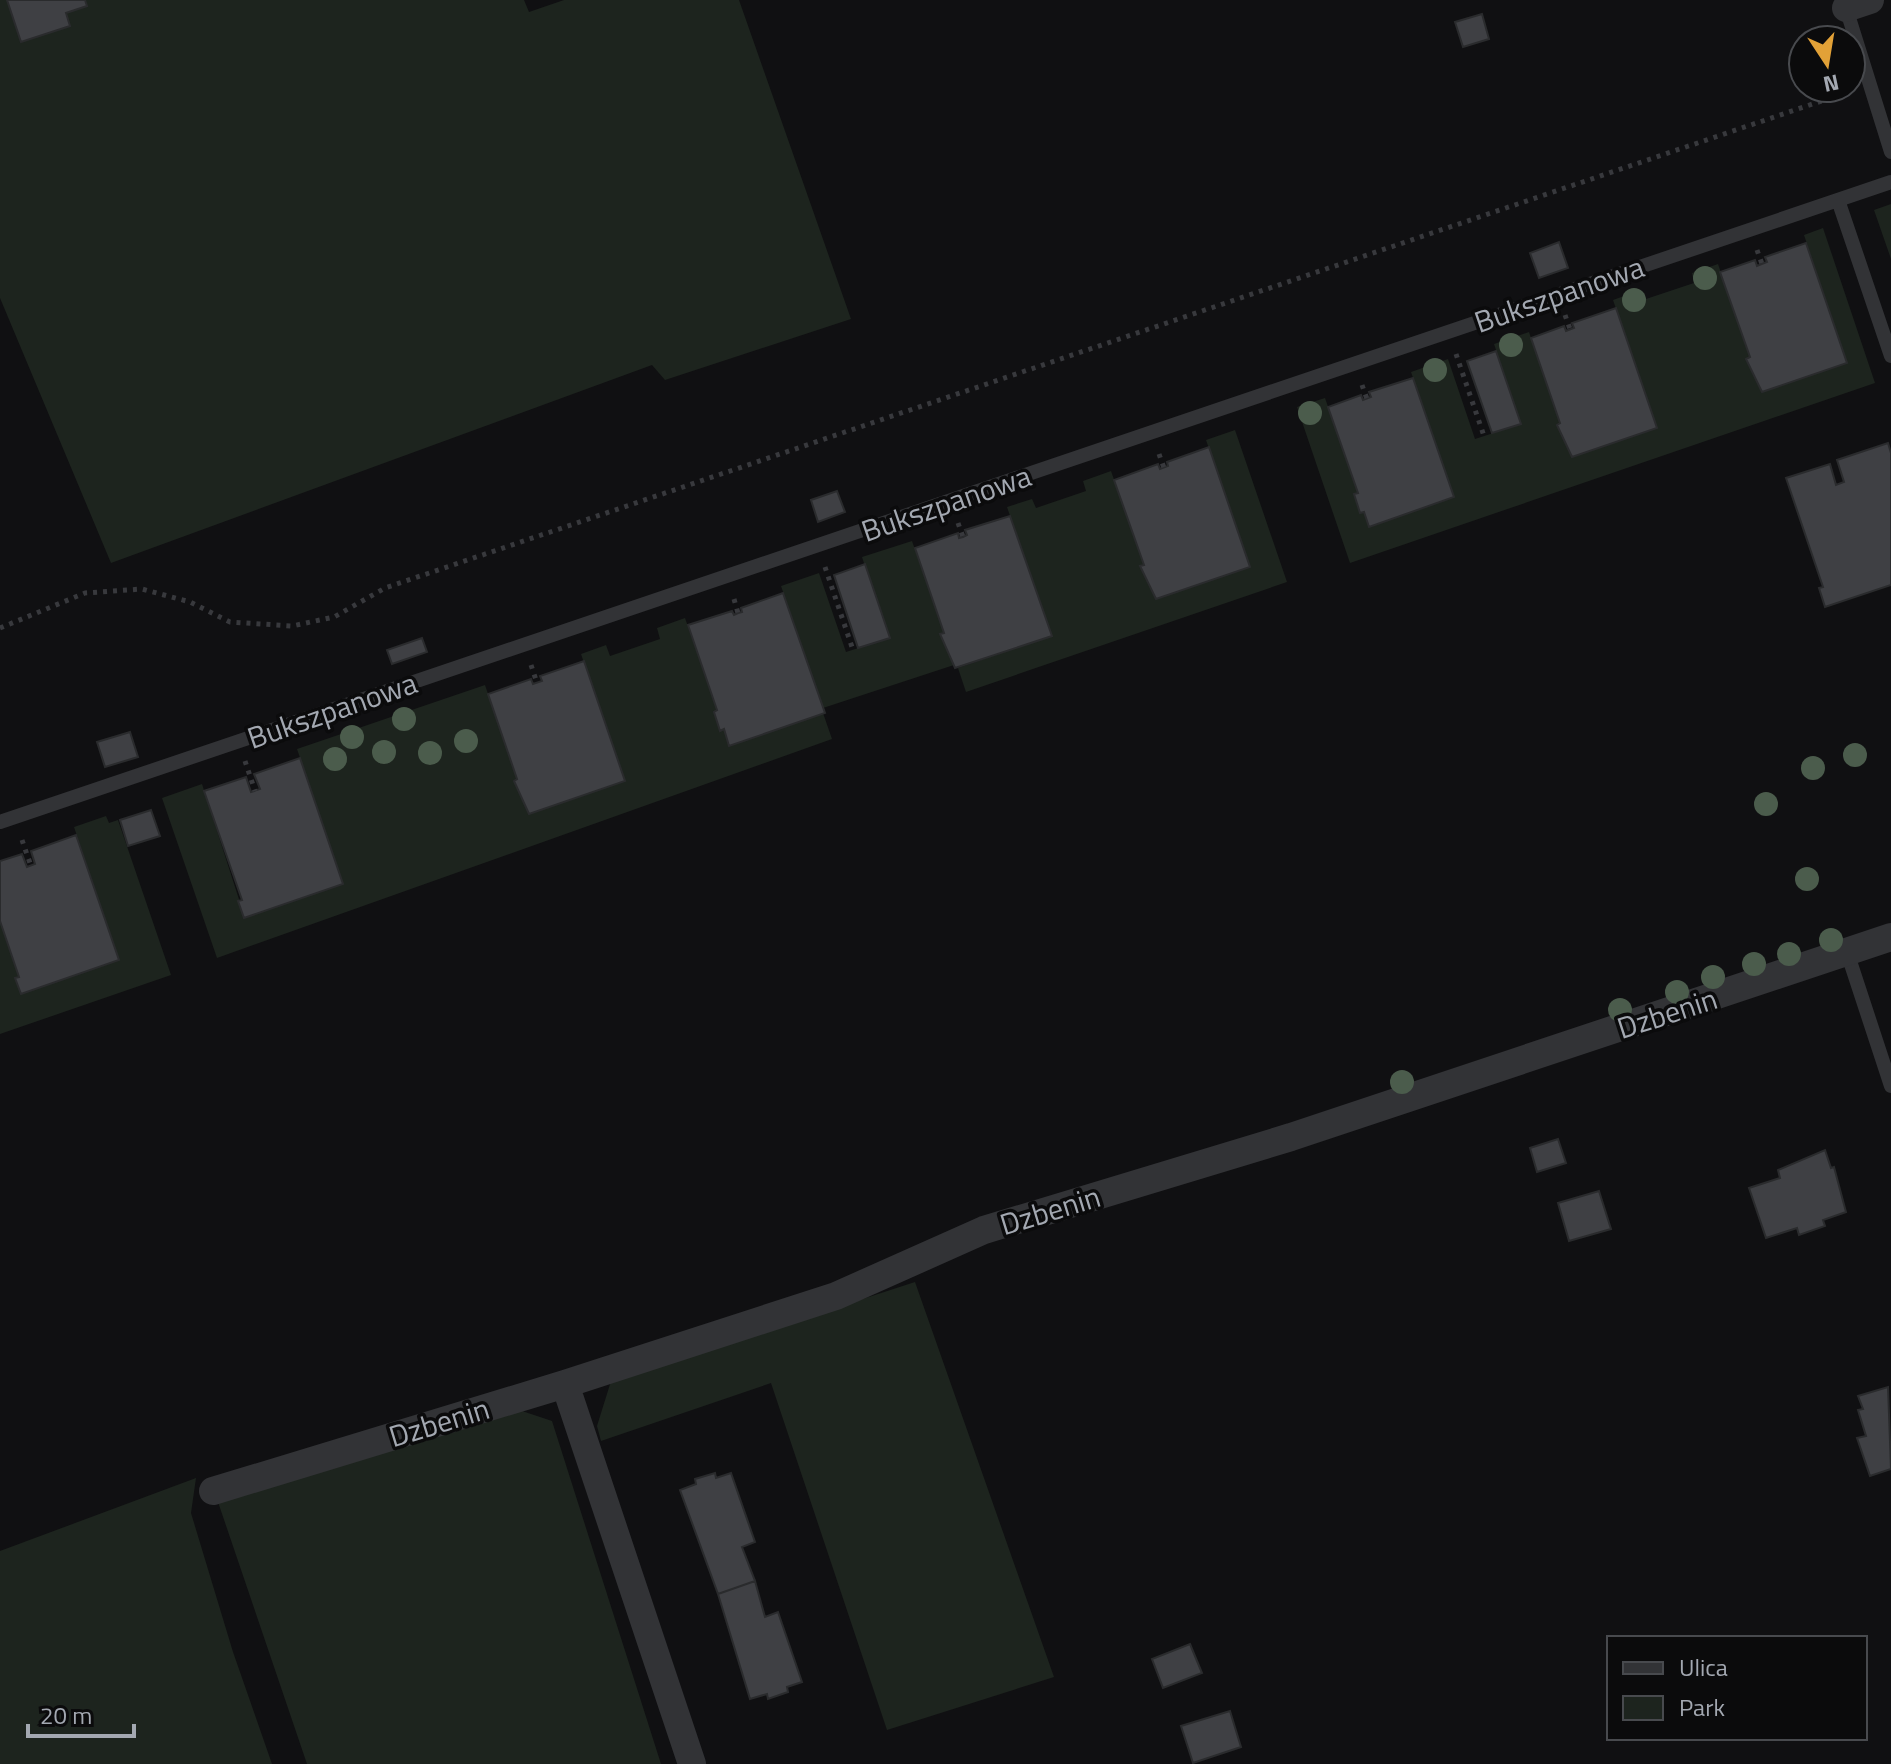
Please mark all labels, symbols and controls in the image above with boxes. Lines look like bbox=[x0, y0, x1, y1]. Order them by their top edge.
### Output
north arrow bbox=[1787, 24, 1867, 104]
text: N bbox=[1820, 65, 1842, 102]
street label: Bukszpanowa bbox=[1468, 243, 1650, 345]
street label: Bukszpanowa bbox=[855, 452, 1037, 554]
street label: Bukszpanowa bbox=[241, 659, 423, 761]
street label: Dzbenin bbox=[1611, 975, 1723, 1051]
street label: Dzbenin bbox=[994, 1173, 1106, 1247]
street label: Dzbenin bbox=[383, 1385, 495, 1459]
legend bbox=[1607, 1636, 1867, 1740]
text: Ulica bbox=[1679, 1649, 1728, 1685]
scale bar bbox=[28, 1688, 134, 1738]
text: Park bbox=[1679, 1689, 1725, 1725]
text: 20 m bbox=[40, 1697, 92, 1733]

